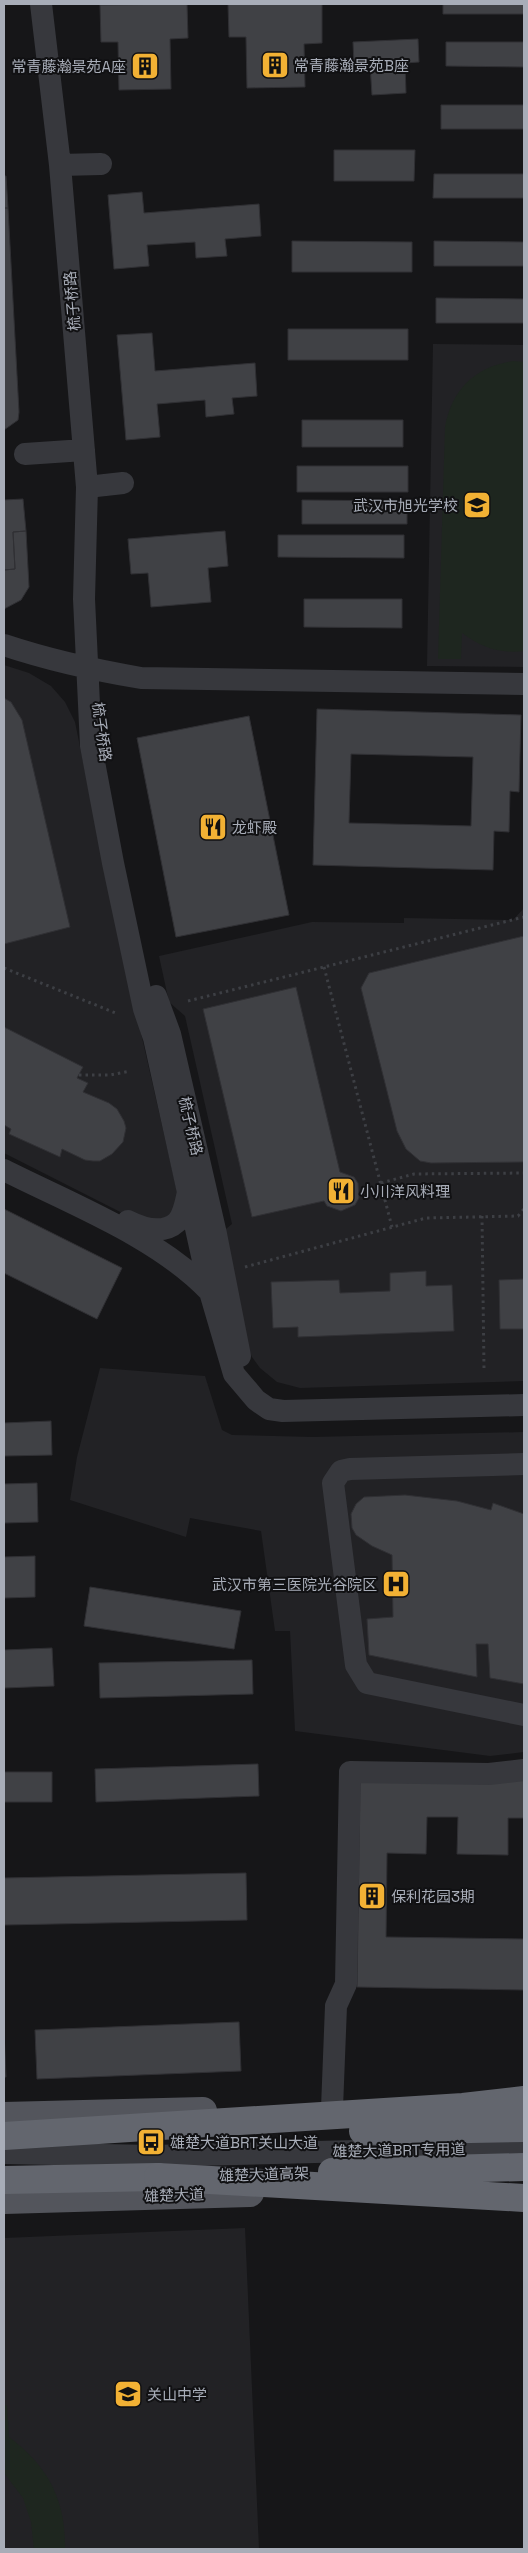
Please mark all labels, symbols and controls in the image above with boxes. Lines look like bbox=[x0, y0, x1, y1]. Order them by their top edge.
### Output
building icon: 常青藤瀚景苑B座 bbox=[260, 50, 290, 80]
building icon: 常青藤瀚景苑A座 bbox=[130, 51, 160, 81]
place label: 常青藤瀚景苑B座 bbox=[294, 56, 409, 75]
place label: 常青藤瀚景苑A座 bbox=[12, 57, 126, 76]
street label: 梳子桥路 bbox=[60, 270, 84, 332]
school or university icon: 武汉市旭光学校 bbox=[462, 490, 492, 520]
place label: 武汉市旭光学校 bbox=[353, 496, 458, 515]
street label: 梳子桥路 bbox=[88, 701, 116, 763]
restaurant icon: 龙虾殿 bbox=[198, 812, 228, 842]
place label: 龙虾殿 bbox=[232, 818, 277, 837]
street label: 梳子桥路 bbox=[175, 1095, 207, 1157]
restaurant icon: 小川洋风料理 bbox=[326, 1176, 356, 1206]
place label: 小川洋风料理 bbox=[360, 1182, 450, 1201]
hospital icon: 武汉市第三医院光谷院区 bbox=[381, 1569, 411, 1599]
place label: 武汉市第三医院光谷院区 bbox=[212, 1575, 377, 1594]
building icon: 保利花园3期 bbox=[357, 1881, 387, 1911]
place label: 保利花园3期 bbox=[391, 1887, 475, 1906]
bus stop icon: 雄楚大道BRT关山大道 bbox=[136, 2127, 166, 2157]
place label: 雄楚大道BRT关山大道 bbox=[170, 2133, 318, 2152]
street label: 雄楚大道BRT专用道 bbox=[332, 2139, 466, 2161]
street label: 雄楚大道高架 bbox=[219, 2163, 309, 2185]
street label: 雄楚大道 bbox=[144, 2184, 204, 2206]
school or university icon: 关山中学 bbox=[113, 2379, 143, 2409]
place label: 关山中学 bbox=[147, 2385, 207, 2404]

